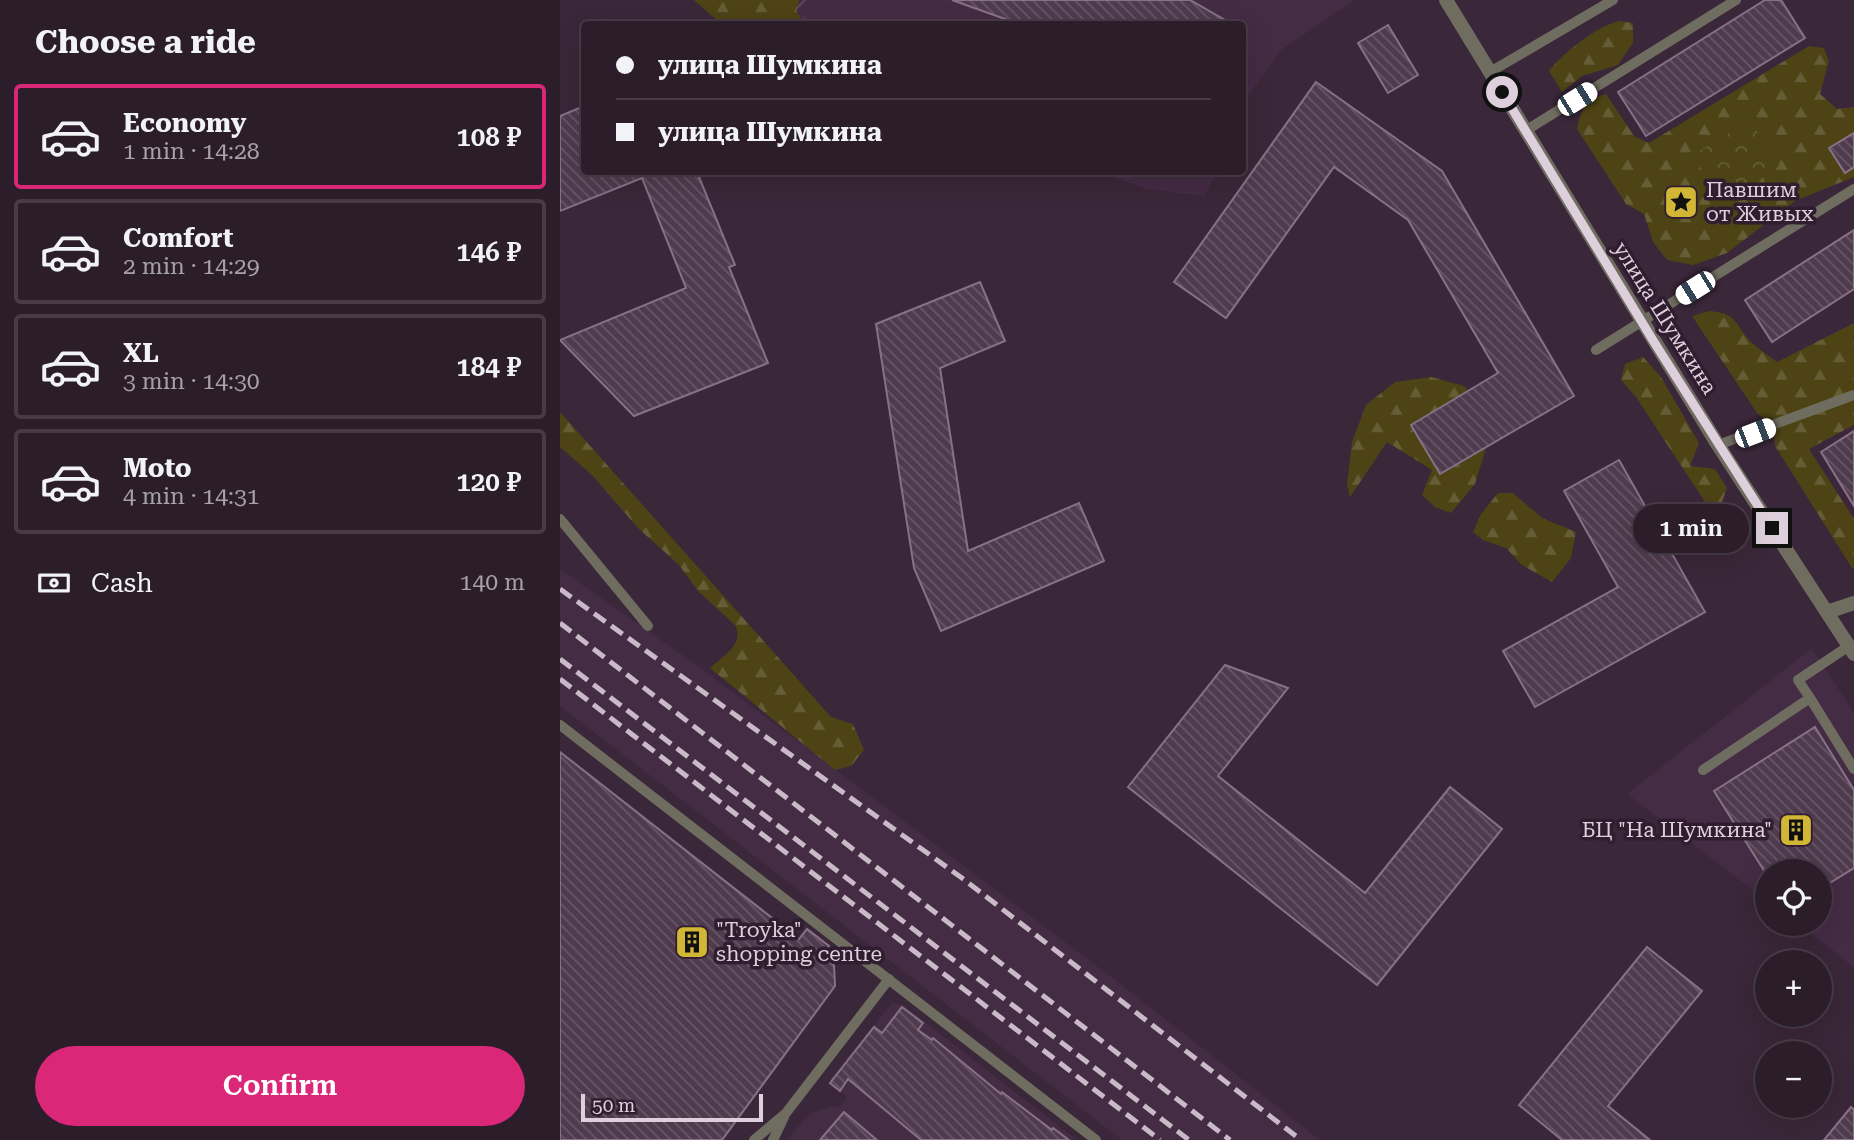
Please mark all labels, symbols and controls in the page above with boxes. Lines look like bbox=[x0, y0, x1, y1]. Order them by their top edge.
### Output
text: Choose a ride bbox=[35, 23, 256, 61]
text: улица Шумкина bbox=[658, 50, 882, 80]
route start bbox=[1486, 76, 1518, 108]
car bbox=[1554, 79, 1601, 119]
icon: car bbox=[39, 105, 102, 168]
text: Economy bbox=[123, 108, 246, 138]
text: улица Шумкина bbox=[658, 117, 882, 147]
text: 108 ₽ bbox=[456, 122, 521, 152]
text: 1 min · 14:28 bbox=[123, 138, 260, 165]
place label: Павшим от Живых bbox=[1706, 178, 1813, 226]
place icon: Павшим от Живых bbox=[1662, 183, 1700, 221]
icon: car bbox=[39, 220, 102, 283]
text: Comfort bbox=[123, 223, 233, 253]
text: 146 ₽ bbox=[456, 237, 521, 267]
street label: улица Шумкина bbox=[1608, 237, 1722, 399]
text: 2 min · 14:29 bbox=[123, 253, 260, 280]
car bbox=[1672, 268, 1719, 308]
icon: car bbox=[39, 335, 102, 398]
text: XL bbox=[123, 338, 159, 368]
text: 184 ₽ bbox=[456, 352, 521, 382]
text: 3 min · 14:30 bbox=[123, 368, 260, 395]
car bbox=[1732, 416, 1779, 450]
icon: car bbox=[39, 450, 102, 513]
text: Moto bbox=[123, 453, 192, 483]
text: 120 ₽ bbox=[456, 467, 521, 497]
text: 4 min · 14:31 bbox=[123, 483, 260, 510]
callout: 1 min bbox=[1632, 504, 1748, 552]
route end bbox=[1756, 512, 1788, 544]
text: 1 min bbox=[1659, 515, 1723, 542]
icon: cash bbox=[35, 564, 73, 602]
text: Cash bbox=[91, 568, 153, 598]
text: 140 m bbox=[460, 569, 525, 596]
building icon: БЦ "На Шумкина" bbox=[1777, 811, 1815, 849]
place label: БЦ "На Шумкина" bbox=[1582, 818, 1772, 842]
map controls bbox=[1755, 859, 1832, 1118]
button: locate bbox=[1755, 859, 1832, 936]
place label: "Troyka" shopping centre bbox=[716, 918, 882, 966]
building icon: "Troyka" shopping centre bbox=[673, 923, 711, 961]
button: + bbox=[1755, 950, 1832, 1027]
button: − bbox=[1755, 1041, 1832, 1118]
button: Confirm bbox=[35, 1046, 525, 1126]
scale bar bbox=[581, 1091, 763, 1123]
text: 50 m bbox=[592, 1094, 635, 1117]

